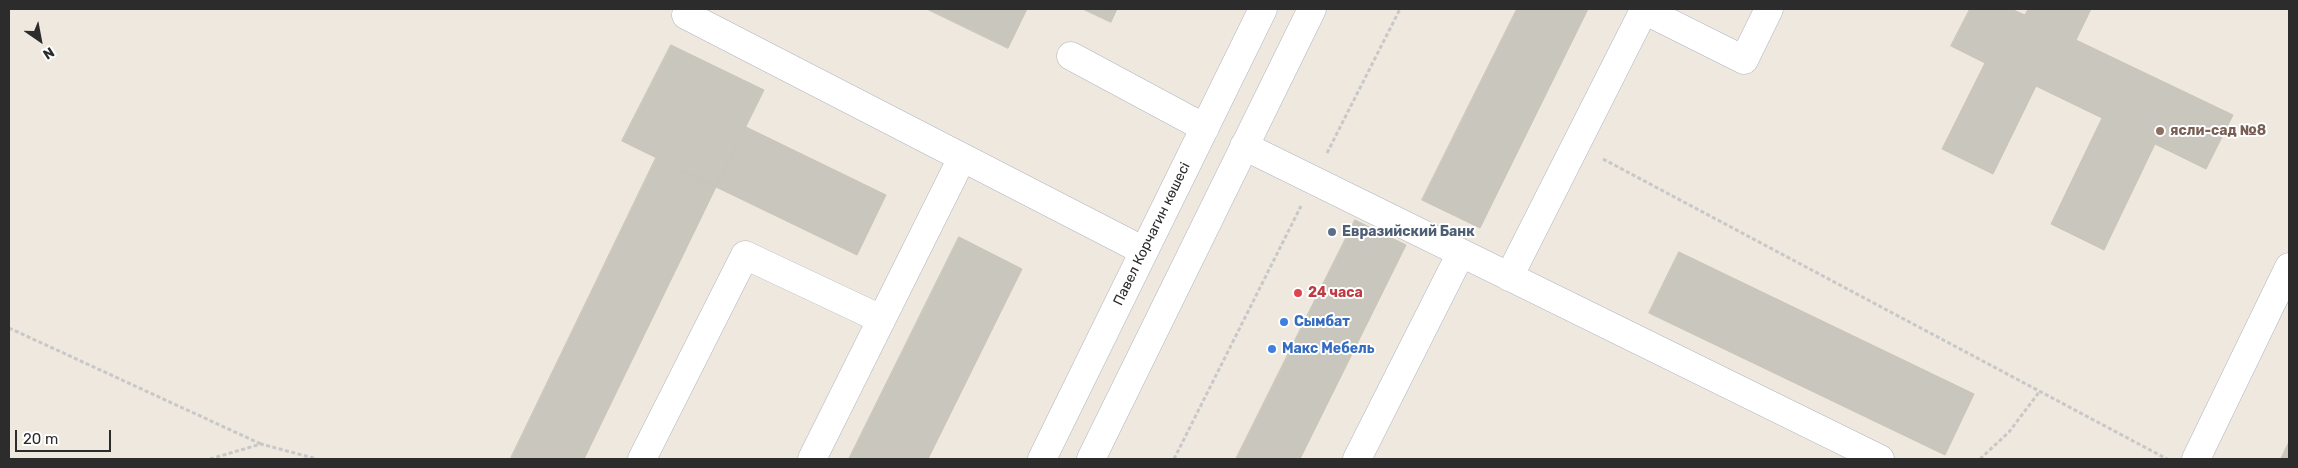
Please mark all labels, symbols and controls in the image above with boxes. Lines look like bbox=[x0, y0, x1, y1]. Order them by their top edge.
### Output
north arrow bbox=[15, 15, 65, 65]
text: N bbox=[40, 43, 57, 63]
place label: ясли-сад №8 bbox=[2170, 123, 2266, 139]
marker: ясли-сад №8 bbox=[2154, 125, 2166, 137]
street label: Павел Корчагин көшесі bbox=[1110, 160, 1194, 308]
place label: Евразийский Банк bbox=[1342, 224, 1475, 240]
marker: Евразийский Банк bbox=[1326, 226, 1338, 238]
place label: 24 часа bbox=[1308, 285, 1363, 301]
marker: 24 часа bbox=[1292, 287, 1304, 299]
place label: Сымбат bbox=[1294, 314, 1350, 330]
marker: Сымбат bbox=[1278, 316, 1290, 328]
place label: Макс Мебель bbox=[1282, 341, 1375, 357]
marker: Макс Мебель bbox=[1266, 343, 1278, 355]
scale bar bbox=[18, 420, 114, 452]
text: 20 m bbox=[23, 430, 58, 448]

